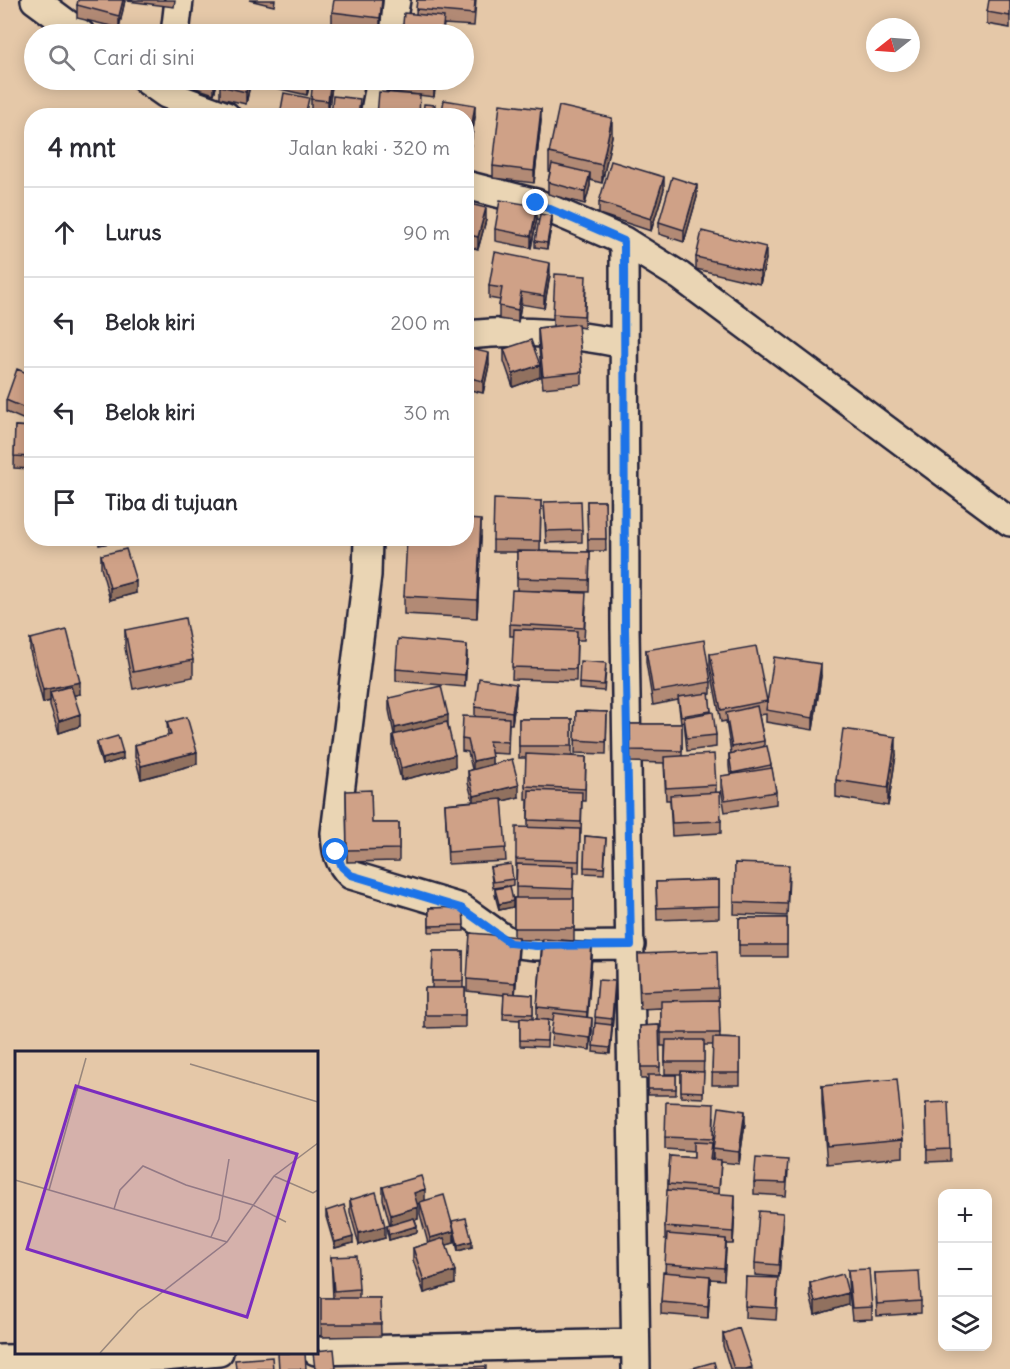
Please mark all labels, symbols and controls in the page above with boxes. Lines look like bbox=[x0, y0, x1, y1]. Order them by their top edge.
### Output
north arrow bbox=[866, 18, 920, 72]
search box bbox=[24, 24, 474, 90]
icon: search bbox=[45, 41, 78, 74]
text: Cari di sini bbox=[93, 43, 195, 71]
text: 4 mnt bbox=[48, 131, 116, 164]
text: Jalan kaki · 320 m bbox=[288, 135, 450, 160]
route end bbox=[522, 189, 548, 215]
icon: ahead bbox=[48, 216, 81, 249]
text: Lurus bbox=[105, 218, 161, 246]
text: 90 m bbox=[403, 220, 450, 245]
icon: left bbox=[48, 306, 81, 339]
text: Belok kiri bbox=[105, 308, 195, 336]
text: 200 m bbox=[390, 310, 450, 335]
icon: left bbox=[48, 396, 81, 429]
text: Belok kiri bbox=[105, 398, 195, 426]
text: 30 m bbox=[403, 400, 450, 425]
icon: arrive bbox=[48, 486, 81, 519]
text: Tiba di tujuan bbox=[105, 488, 238, 516]
route start bbox=[322, 838, 348, 864]
inset map bbox=[15, 1051, 318, 1354]
map controls bbox=[938, 1189, 992, 1351]
button: + bbox=[938, 1189, 992, 1243]
button: − bbox=[938, 1243, 992, 1297]
button: layers bbox=[938, 1297, 992, 1351]

